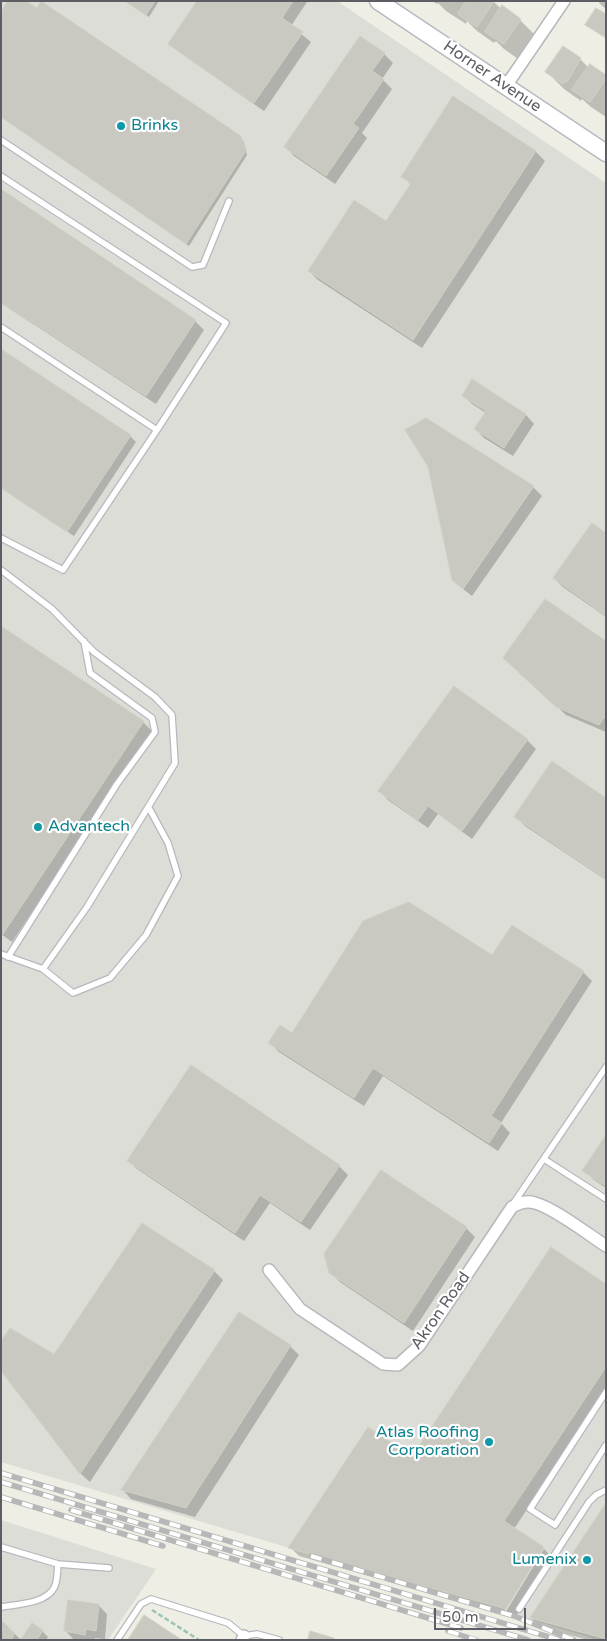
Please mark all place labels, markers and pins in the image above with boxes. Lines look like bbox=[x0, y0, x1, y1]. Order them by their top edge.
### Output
place label: Brinks bbox=[131, 116, 178, 136]
marker: Brinks bbox=[115, 120, 127, 132]
place label: Advantech bbox=[48, 817, 130, 837]
marker: Advantech bbox=[32, 821, 44, 833]
place label: Atlas Roofing Corporation bbox=[376, 1423, 479, 1461]
marker: Atlas Roofing Corporation bbox=[483, 1436, 495, 1448]
place label: Lumenix bbox=[512, 1550, 577, 1570]
marker: Lumenix bbox=[581, 1554, 593, 1566]

